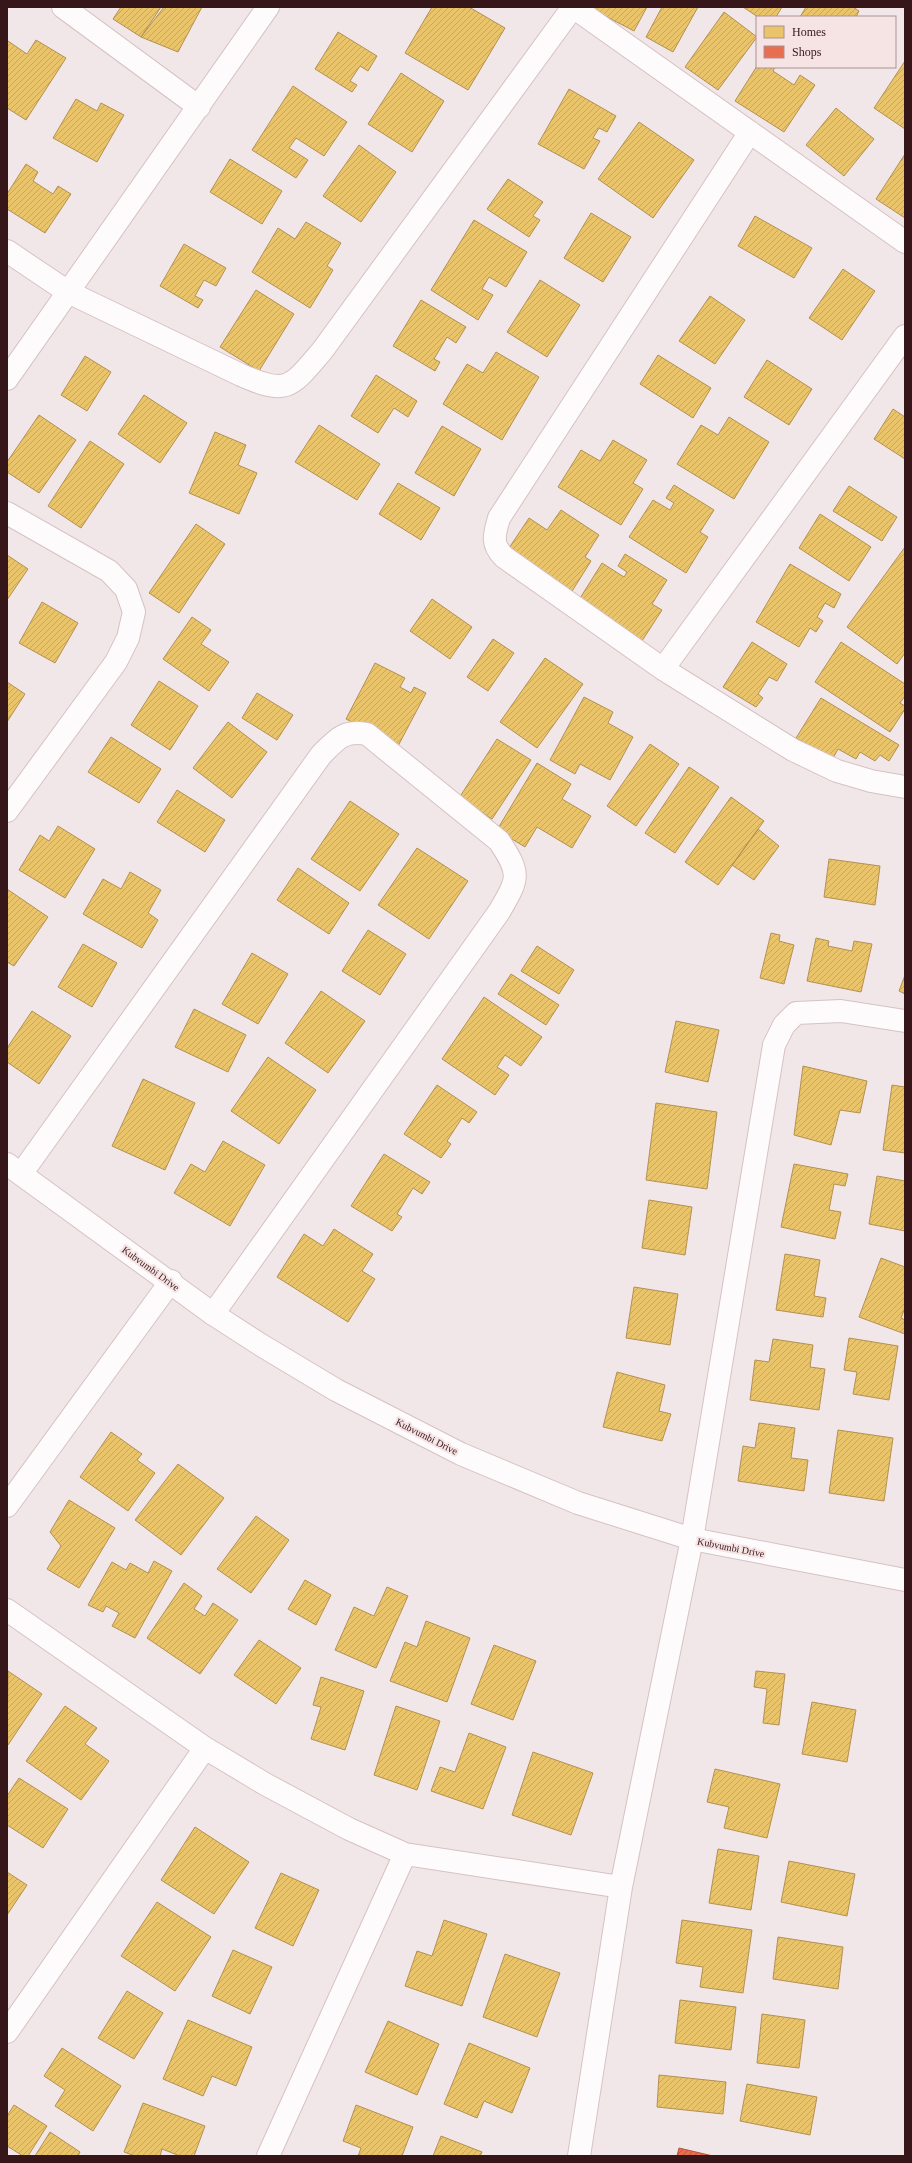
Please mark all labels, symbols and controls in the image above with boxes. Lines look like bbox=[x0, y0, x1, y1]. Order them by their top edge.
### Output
legend bbox=[756, 16, 896, 68]
text: Homes bbox=[792, 25, 826, 39]
text: Shops bbox=[792, 45, 822, 59]
street label: Kubvumbi Drive bbox=[120, 1244, 182, 1293]
street label: Kubvumbi Drive bbox=[394, 1416, 460, 1457]
street label: Kubvumbi Drive bbox=[696, 1536, 766, 1559]

